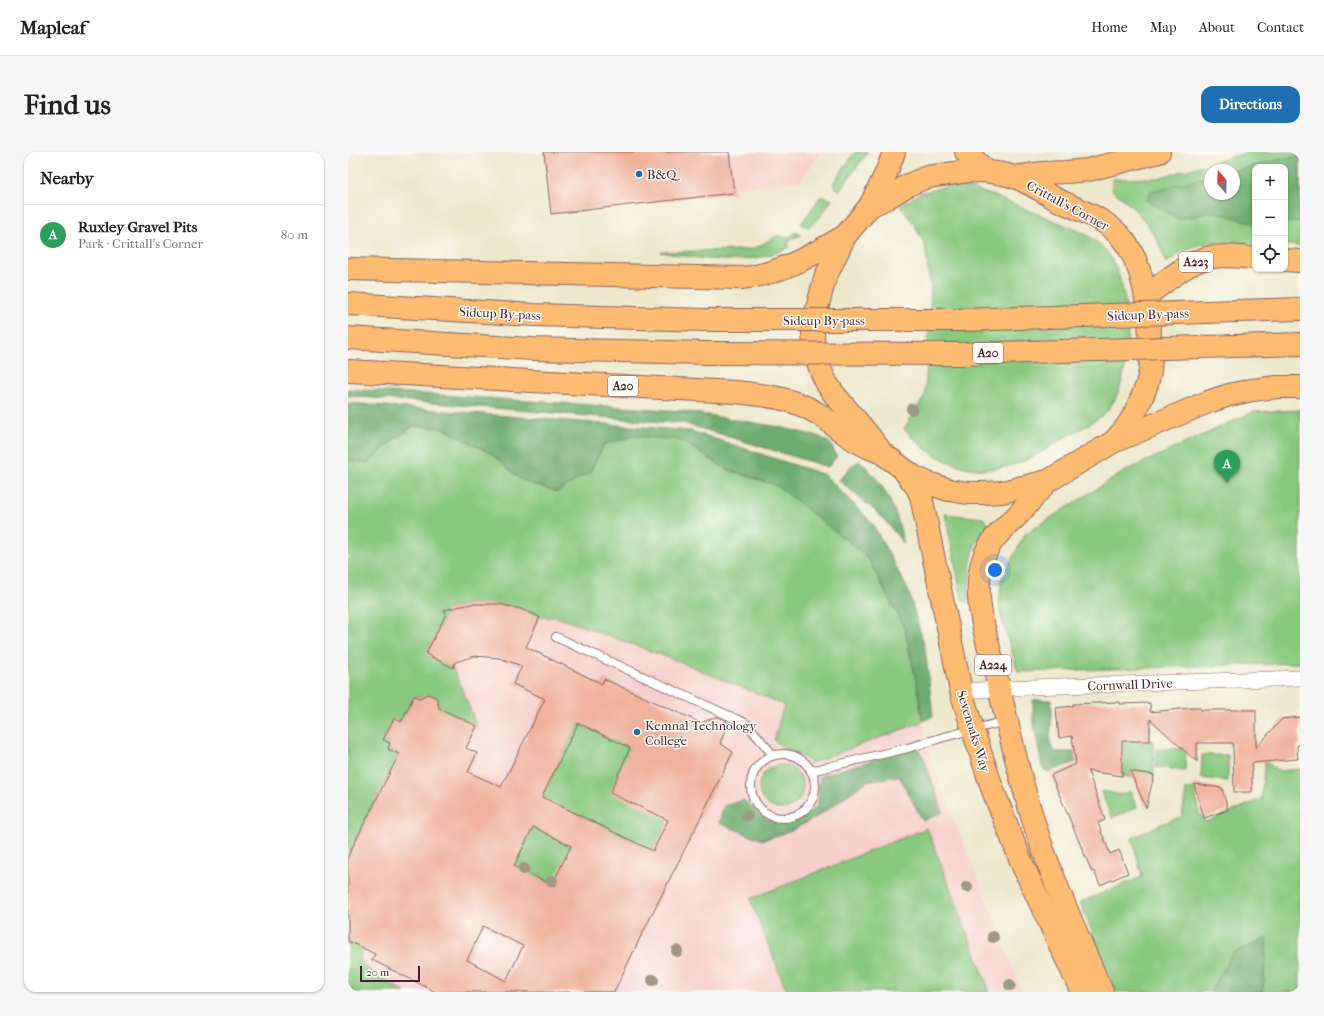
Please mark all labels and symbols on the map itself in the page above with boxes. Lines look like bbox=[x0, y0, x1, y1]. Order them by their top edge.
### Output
north arrow bbox=[1204, 164, 1240, 200]
place label: B&Q bbox=[647, 167, 680, 182]
marker: B&Q bbox=[634, 169, 644, 179]
street label: Crittall's Corner bbox=[1024, 177, 1112, 234]
road number: A223 bbox=[1179, 252, 1213, 272]
street label: Sidcup By-pass bbox=[459, 304, 541, 323]
street label: Sidcup By-pass bbox=[1107, 306, 1189, 323]
street label: Sidcup By-pass bbox=[783, 313, 865, 328]
road number: A20 bbox=[973, 343, 1003, 363]
road number: A20 bbox=[608, 376, 638, 396]
pin: A bbox=[1214, 450, 1240, 483]
your location bbox=[985, 560, 1005, 580]
road number: A224 bbox=[975, 655, 1011, 675]
street label: Cornwall Drive bbox=[1087, 675, 1173, 693]
street label: Sevenoaks Way bbox=[954, 688, 993, 775]
place label: Kemnal Technology College bbox=[645, 718, 758, 748]
marker: Kemnal Technology College bbox=[632, 727, 642, 737]
scale bar bbox=[360, 964, 420, 983]

